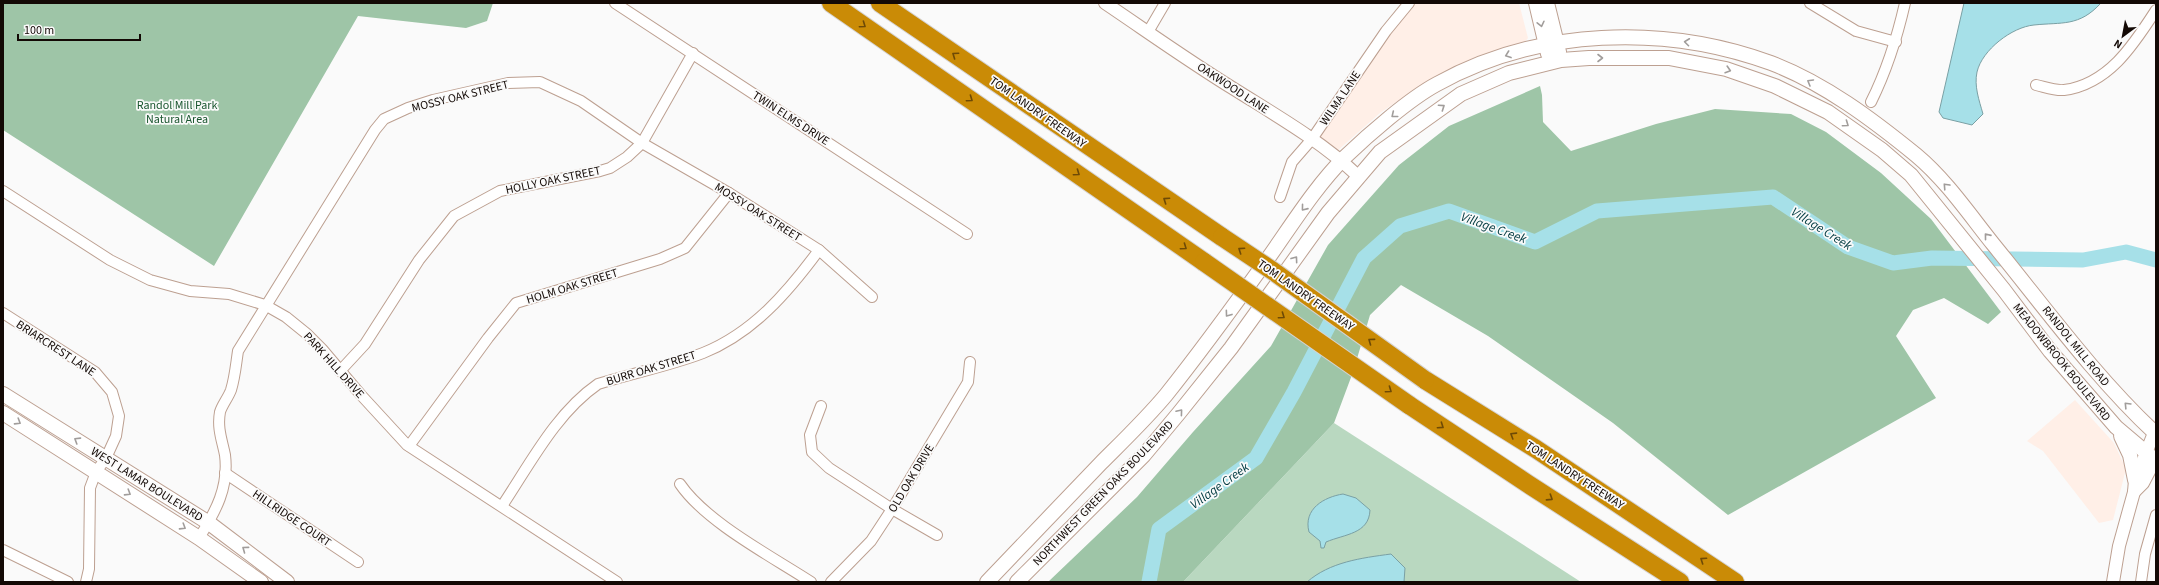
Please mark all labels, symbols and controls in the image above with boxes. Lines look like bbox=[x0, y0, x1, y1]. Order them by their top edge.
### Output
scale bar bbox=[18, 16, 140, 42]
north arrow bbox=[2103, 16, 2143, 56]
one-way arrow bbox=[859, 20, 866, 28]
one-way arrow bbox=[1536, 20, 1545, 27]
text: 100 m bbox=[24, 22, 54, 39]
text: N bbox=[2111, 36, 2125, 52]
one-way arrow bbox=[1684, 38, 1690, 47]
one-way arrow bbox=[1504, 50, 1511, 58]
one-way arrow bbox=[953, 53, 960, 60]
one-way arrow bbox=[1597, 54, 1603, 62]
street label: OAKWOOD LANE bbox=[1193, 59, 1272, 118]
one-way arrow bbox=[1725, 65, 1732, 74]
street label: WILMA LANE bbox=[1316, 68, 1365, 129]
street label: TOM LANDRY FREEWAY bbox=[986, 73, 1090, 152]
street label: MOSSY OAK STREET bbox=[410, 76, 511, 117]
one-way arrow bbox=[1807, 79, 1814, 86]
street label: TWIN ELMS DRIVE bbox=[749, 87, 833, 150]
one-way arrow bbox=[966, 94, 973, 102]
park label: Randol Mill Park Natural Area bbox=[137, 97, 217, 128]
one-way arrow bbox=[1438, 104, 1445, 112]
one-way arrow bbox=[1392, 111, 1399, 118]
one-way arrow bbox=[1841, 119, 1848, 126]
street label: HOLLY OAK STREET bbox=[504, 162, 603, 199]
one-way arrow bbox=[1073, 168, 1080, 176]
street label: MOSSY OAK STREET bbox=[711, 179, 805, 246]
one-way arrow bbox=[1943, 183, 1951, 191]
one-way arrow bbox=[1164, 198, 1171, 205]
water label: Village Creek bbox=[1788, 203, 1856, 255]
one-way arrow bbox=[1302, 204, 1309, 211]
water label: Village Creek bbox=[1458, 208, 1530, 248]
one-way arrow bbox=[1984, 233, 1991, 240]
one-way arrow bbox=[1179, 242, 1186, 249]
one-way arrow bbox=[1239, 248, 1246, 255]
street label: TOM LANDRY FREEWAY bbox=[1254, 256, 1358, 335]
one-way arrow bbox=[1290, 257, 1297, 264]
street label: HOLM OAK STREET bbox=[524, 264, 621, 308]
street label: MEADOWBROOK BOULEVARD bbox=[2009, 300, 2115, 425]
street label: RANDOL MILL ROAD bbox=[2038, 302, 2113, 390]
one-way arrow bbox=[1226, 309, 1233, 316]
one-way arrow bbox=[1278, 311, 1285, 319]
street label: BRIARCREST LANE bbox=[13, 316, 99, 381]
street label: PARK HILL DRIVE bbox=[299, 328, 368, 402]
one-way arrow bbox=[1368, 339, 1375, 346]
street label: BURR OAK STREET bbox=[604, 347, 699, 390]
one-way arrow bbox=[1385, 385, 1392, 393]
one-way arrow bbox=[2124, 402, 2131, 410]
one-way arrow bbox=[1175, 410, 1182, 417]
one-way arrow bbox=[14, 417, 21, 425]
street label: NORTHWEST GREEN OAKS BOULEVARD bbox=[1029, 417, 1178, 570]
one-way arrow bbox=[1437, 421, 1444, 428]
one-way arrow bbox=[1510, 432, 1517, 439]
street label: TOM LANDRY FREEWAY bbox=[1522, 437, 1628, 514]
one-way arrow bbox=[75, 438, 82, 445]
street label: OLD OAK DRIVE bbox=[884, 441, 939, 516]
street label: WEST LAMAR BOULEVARD bbox=[87, 443, 206, 526]
water label: Village Creek bbox=[1186, 458, 1253, 513]
street label: HILLRIDGE COURT bbox=[249, 486, 335, 551]
one-way arrow bbox=[124, 488, 131, 495]
one-way arrow bbox=[1546, 494, 1553, 501]
one-way arrow bbox=[179, 522, 186, 530]
one-way arrow bbox=[242, 546, 249, 554]
one-way arrow bbox=[1700, 557, 1707, 565]

